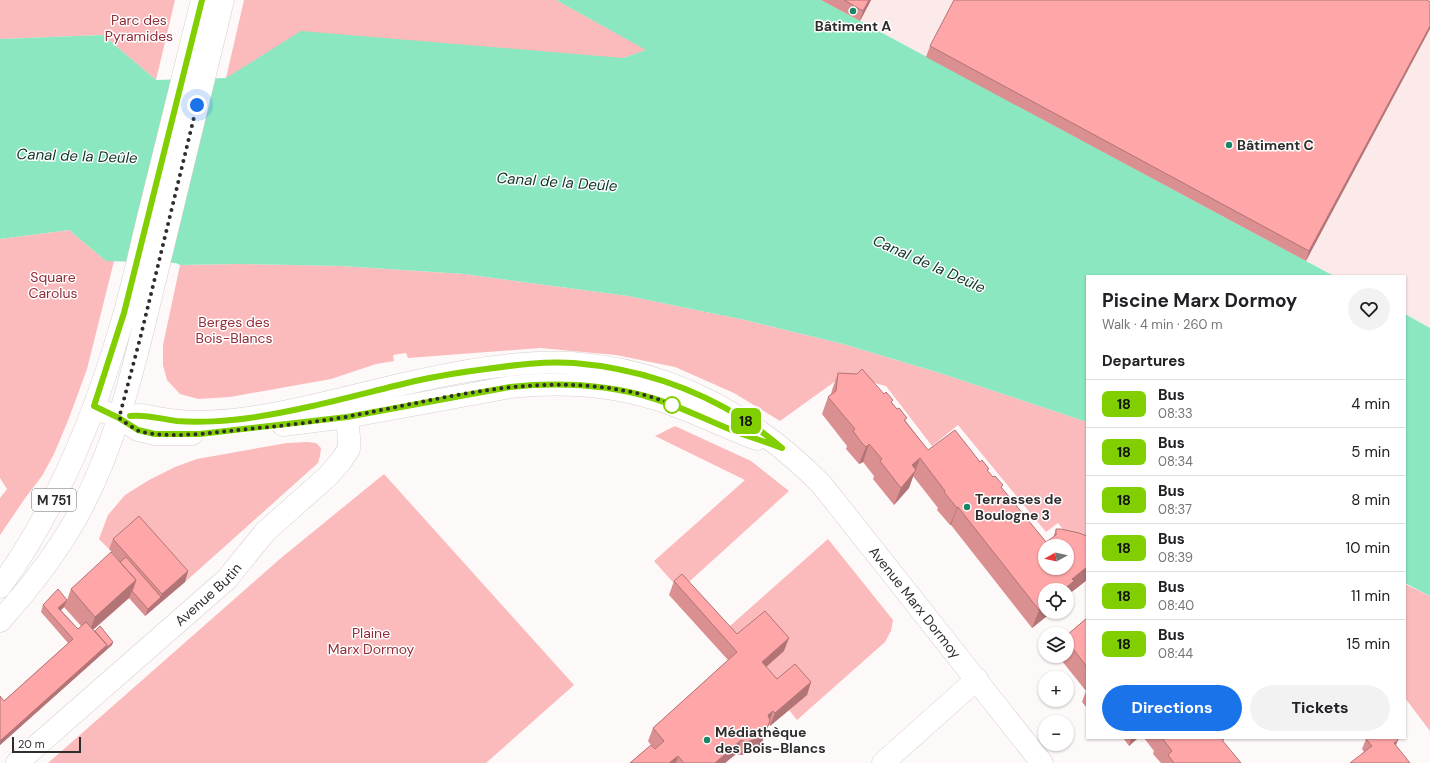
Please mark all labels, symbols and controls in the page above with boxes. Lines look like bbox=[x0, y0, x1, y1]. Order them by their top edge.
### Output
marker: Bâtiment A bbox=[848, 6, 858, 16]
park label: Parc des Pyramides bbox=[105, 11, 173, 45]
place label: Bâtiment A bbox=[815, 17, 891, 35]
your location bbox=[187, 95, 207, 115]
place label: Bâtiment C bbox=[1237, 136, 1314, 154]
marker: Bâtiment C bbox=[1224, 140, 1234, 150]
water label: Canal de la Deûle bbox=[16, 144, 138, 168]
water label: Canal de la Deûle bbox=[496, 168, 618, 196]
water label: Canal de la Deûle bbox=[870, 230, 989, 298]
park label: Square Carolus bbox=[28, 268, 78, 302]
text: Piscine Marx Dormoy bbox=[1102, 288, 1297, 313]
button: heart bbox=[1348, 288, 1390, 330]
park label: Berges des Bois-Blancs bbox=[196, 313, 272, 347]
text: Walk · 4 min · 260 m bbox=[1102, 316, 1223, 333]
text: Departures bbox=[1102, 351, 1185, 371]
text: Bus bbox=[1158, 385, 1185, 405]
text: 4 min bbox=[1351, 394, 1390, 414]
text: 18 bbox=[1117, 395, 1131, 413]
unlabelled marker bbox=[663, 396, 681, 414]
text: 08:33 bbox=[1158, 405, 1193, 422]
line badge: 18 bbox=[728, 408, 764, 434]
text: 18 bbox=[739, 412, 753, 430]
text: Bus bbox=[1158, 433, 1185, 453]
text: 5 min bbox=[1351, 442, 1390, 462]
text: 18 bbox=[1117, 443, 1131, 461]
text: 08:34 bbox=[1158, 453, 1193, 470]
text: Bus bbox=[1158, 481, 1185, 501]
road number: M 751 bbox=[32, 489, 76, 511]
place label: Terrasses de Boulogne 3 bbox=[975, 490, 1062, 524]
text: 8 min bbox=[1351, 490, 1390, 510]
text: 18 bbox=[1117, 491, 1131, 509]
text: 08:37 bbox=[1158, 501, 1192, 518]
marker: Terrasses de Boulogne 3 bbox=[962, 502, 972, 512]
text: Bus bbox=[1158, 529, 1185, 549]
text: 10 min bbox=[1345, 538, 1390, 558]
north arrow bbox=[1038, 539, 1074, 575]
map controls bbox=[1038, 539, 1074, 751]
text: 18 bbox=[1117, 539, 1131, 557]
street label: Avenue Marx Dormoy bbox=[865, 543, 965, 662]
text: 08:39 bbox=[1158, 549, 1193, 566]
street label: Avenue Butin bbox=[171, 559, 245, 630]
text: Bus bbox=[1158, 577, 1185, 597]
button: locate bbox=[1038, 583, 1074, 619]
text: 11 min bbox=[1351, 586, 1390, 606]
text: 18 bbox=[1117, 587, 1131, 605]
text: 08:40 bbox=[1158, 597, 1194, 614]
park label: Plaine Marx Dormoy bbox=[328, 624, 414, 658]
text: Bus bbox=[1158, 625, 1185, 645]
button: layers bbox=[1038, 627, 1074, 663]
text: 15 min bbox=[1347, 634, 1390, 654]
text: 18 bbox=[1117, 635, 1131, 653]
text: 08:44 bbox=[1158, 645, 1193, 662]
button: + bbox=[1038, 671, 1074, 707]
button: Directions bbox=[1102, 685, 1242, 731]
button: Tickets bbox=[1250, 685, 1390, 731]
button: − bbox=[1038, 715, 1074, 751]
place label: Médiathèque des Bois-Blancs bbox=[715, 723, 826, 757]
scale bar bbox=[12, 735, 81, 754]
marker: Médiathèque des Bois-Blancs bbox=[702, 735, 712, 745]
text: 20 m bbox=[18, 737, 44, 751]

